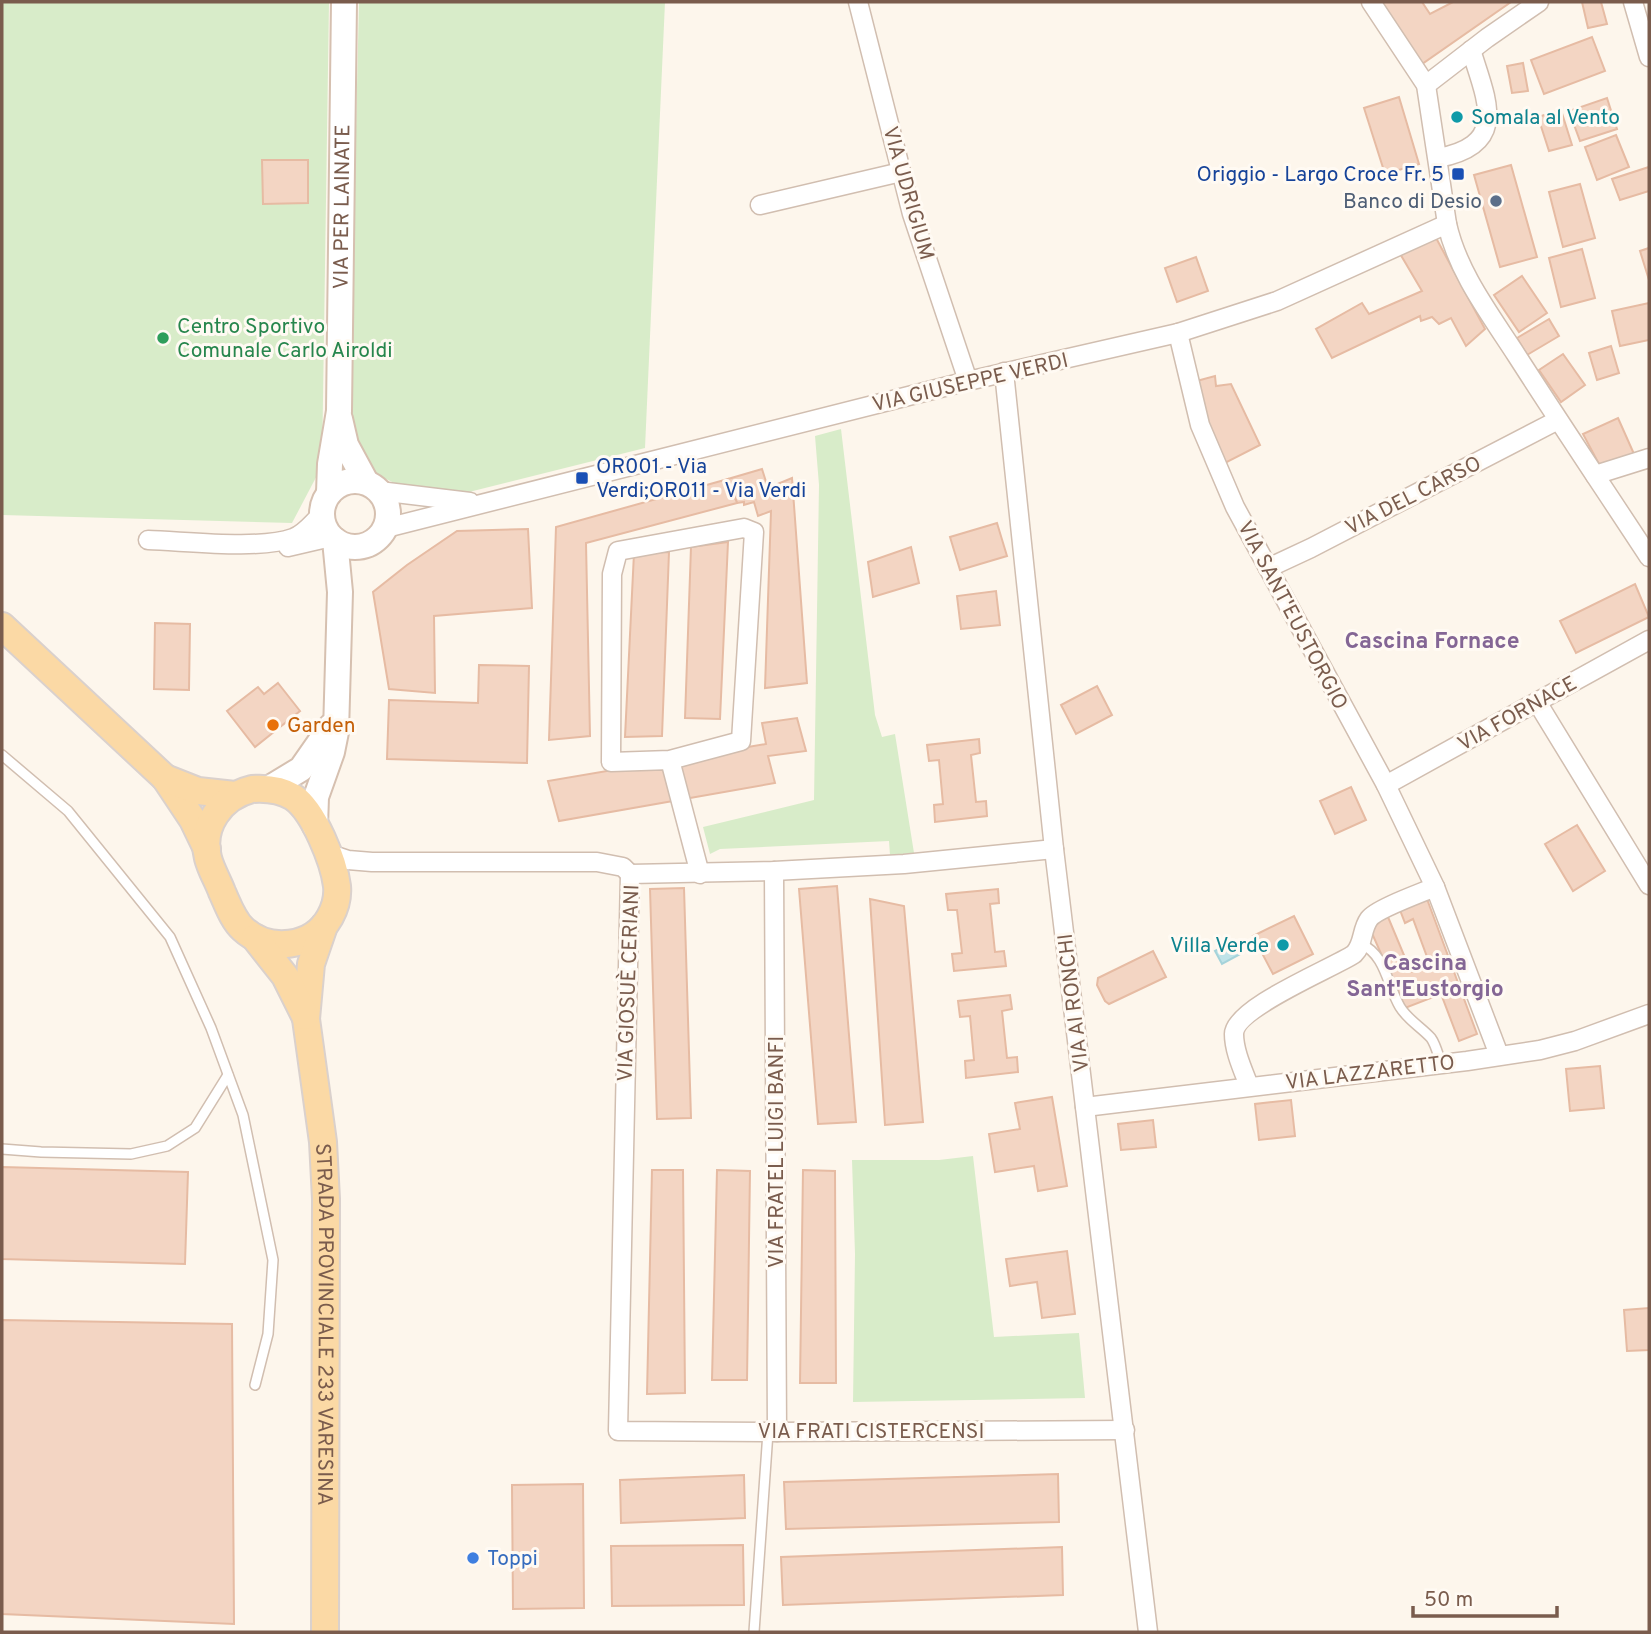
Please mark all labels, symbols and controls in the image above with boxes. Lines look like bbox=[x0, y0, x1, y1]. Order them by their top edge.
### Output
place label: Somala al Vento bbox=[1471, 105, 1620, 132]
marker: Somala al Vento bbox=[1449, 109, 1465, 125]
street label: VIA UDRIGIUM bbox=[876, 123, 940, 263]
street label: VIA PER LAINATE bbox=[328, 124, 358, 289]
place label: Origgio - Largo Croce Fr. 5 bbox=[1197, 162, 1444, 189]
marker: Origgio - Largo Croce Fr. 5 bbox=[1450, 166, 1466, 182]
place label: Banco di Desio bbox=[1343, 189, 1482, 216]
marker: Banco di Desio bbox=[1488, 193, 1504, 209]
place label: Centro Sportivo Comunale Carlo Airoldi bbox=[177, 314, 393, 365]
marker: Centro Sportivo Comunale Carlo Airoldi bbox=[155, 330, 171, 346]
street label: VIA GIUSEPPE VERDI bbox=[870, 348, 1071, 419]
street label: VIA DEL CARSO bbox=[1341, 450, 1486, 542]
place label: OR001 - Via Verdi;OR011 - Via Verdi bbox=[596, 454, 806, 505]
marker: OR001 - Via Verdi;OR011 - Via Verdi bbox=[574, 470, 590, 486]
street label: VIA SANT'EUSTORGIO bbox=[1230, 517, 1353, 715]
district label: Cascina Fornace bbox=[1344, 628, 1520, 657]
street label: VIA FORNACE bbox=[1453, 670, 1582, 758]
place label: Garden bbox=[287, 713, 356, 740]
marker: Garden bbox=[265, 717, 281, 733]
street label: VIA GIOSUÈ CERIANI bbox=[612, 884, 646, 1082]
street label: VIA AI RONCHI bbox=[1053, 932, 1096, 1074]
place label: Villa Verde bbox=[1170, 933, 1269, 960]
marker: Villa Verde bbox=[1275, 937, 1291, 953]
district label: Cascina Sant'Eustorgio bbox=[1346, 950, 1504, 1005]
street label: VIA FRATEL LUIGI BANFI bbox=[764, 1036, 791, 1268]
street label: VIA LAZZARETTO bbox=[1284, 1050, 1457, 1097]
street label: STRADA PROVINCIALE 233 VARESINA bbox=[308, 1142, 338, 1506]
street label: VIA FRATI CISTERCENSI bbox=[758, 1419, 984, 1446]
place label: Toppi bbox=[487, 1546, 538, 1573]
marker: Toppi bbox=[465, 1550, 481, 1566]
scale bar bbox=[1413, 1574, 1556, 1618]
text: 50 m bbox=[1424, 1587, 1473, 1614]

